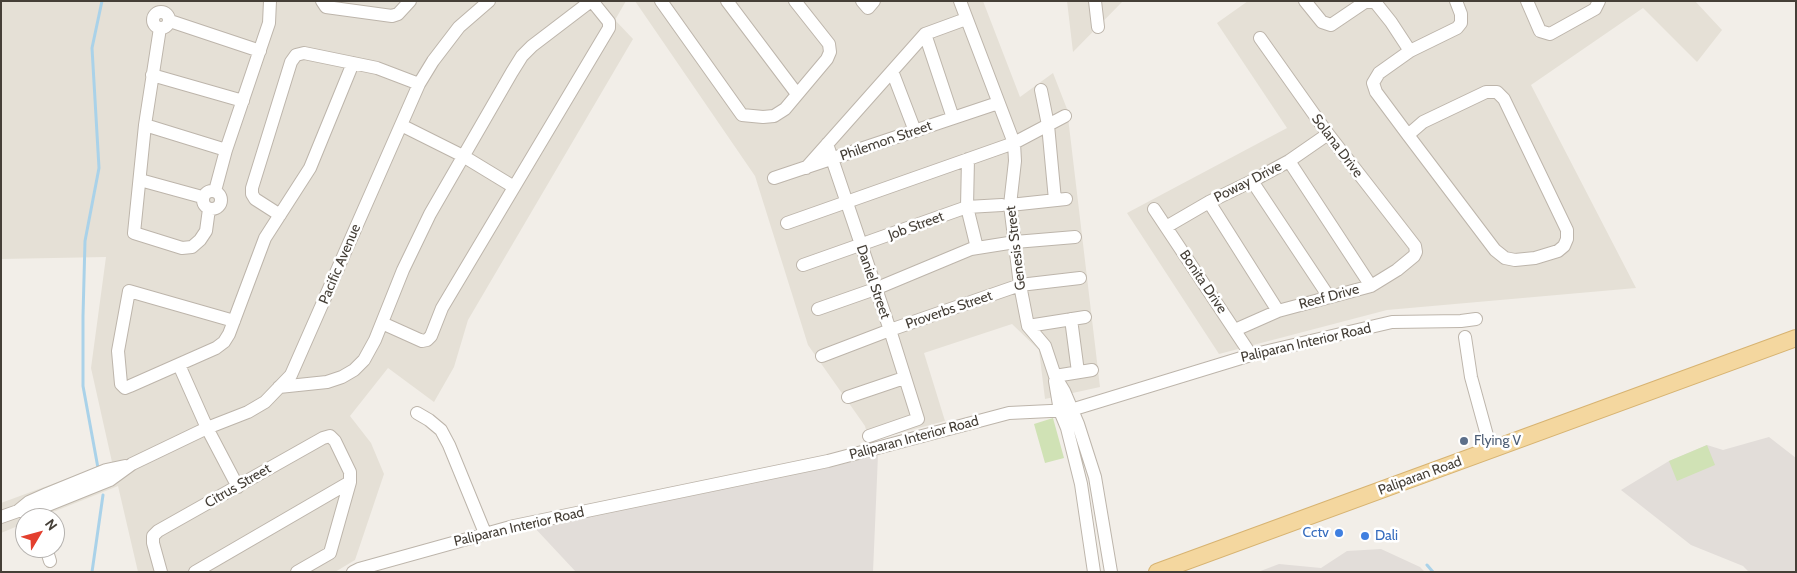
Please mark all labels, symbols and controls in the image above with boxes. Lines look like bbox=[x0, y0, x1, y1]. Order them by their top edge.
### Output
street label: Solana Drive bbox=[1308, 111, 1366, 181]
street label: Philemon Street bbox=[838, 117, 934, 165]
street label: Poway Drive bbox=[1211, 158, 1285, 206]
street label: Genesis Street bbox=[1002, 205, 1030, 291]
street label: Job Street bbox=[886, 208, 946, 244]
street label: Pacific Avenue bbox=[316, 221, 364, 307]
street label: Daniel Street bbox=[852, 243, 894, 321]
street label: Bonita Drive bbox=[1176, 247, 1230, 317]
street label: Reef Drive bbox=[1297, 281, 1361, 313]
street label: Proverbs Street bbox=[903, 287, 995, 333]
street label: Paliparan Interior Road bbox=[1239, 320, 1373, 366]
street label: Paliparan Interior Road bbox=[847, 413, 981, 463]
place label: Flying V bbox=[1474, 433, 1521, 449]
marker: Flying V bbox=[1458, 435, 1470, 447]
street label: Paliparan Road bbox=[1376, 453, 1464, 499]
street label: Citrus Street bbox=[202, 460, 274, 512]
street label: Paliparan Interior Road bbox=[452, 504, 586, 550]
north arrow bbox=[15, 508, 65, 558]
text: N bbox=[41, 515, 61, 534]
place label: Cctv bbox=[1303, 525, 1329, 541]
marker: Cctv bbox=[1333, 527, 1345, 539]
place label: Dali bbox=[1375, 528, 1398, 544]
marker: Dali bbox=[1359, 530, 1371, 542]

